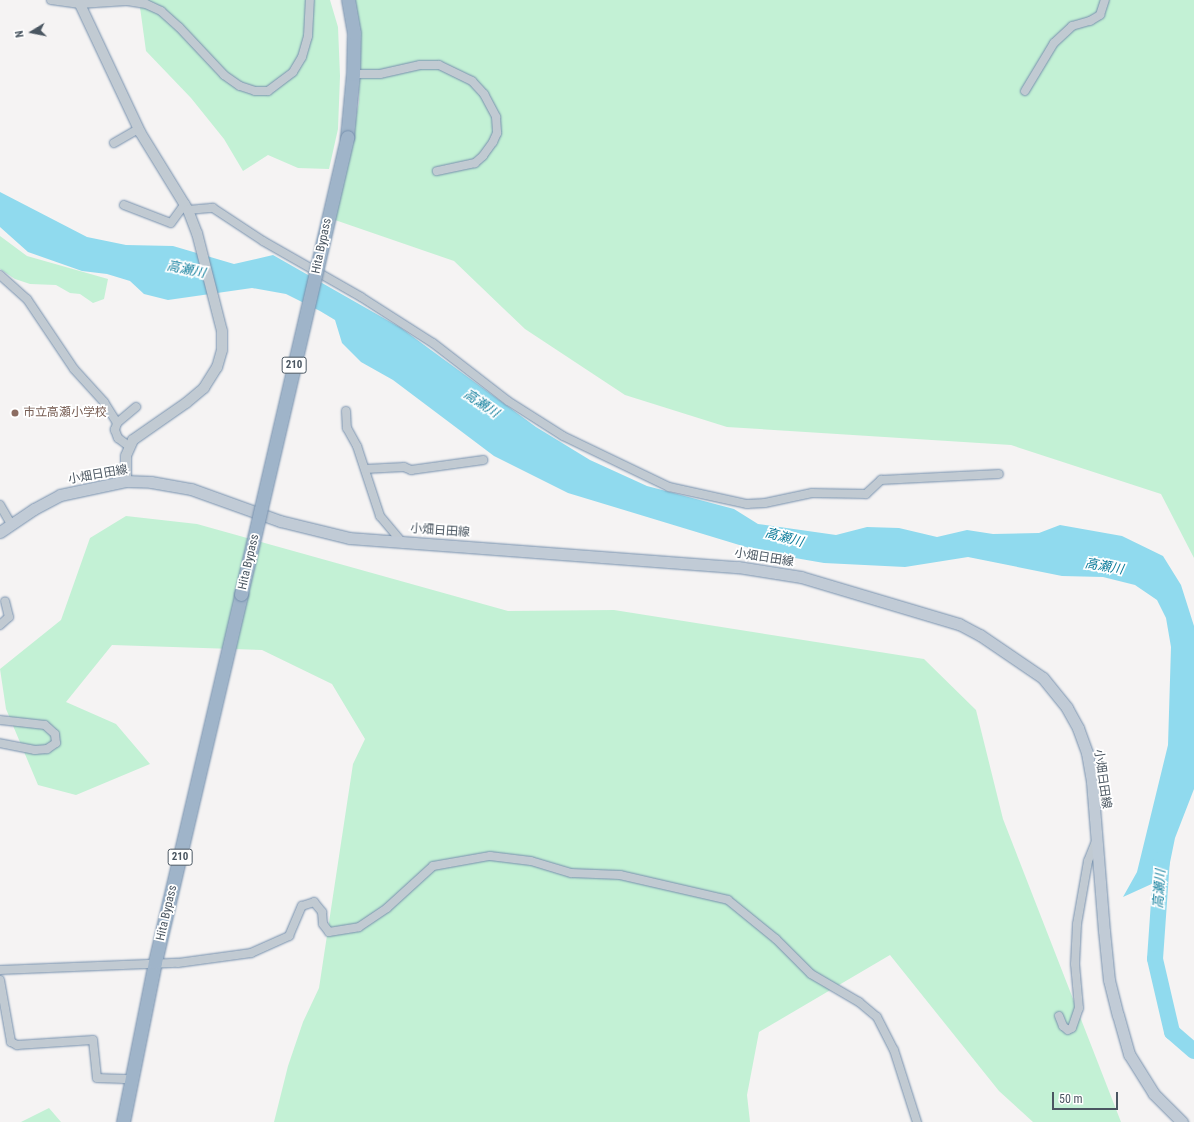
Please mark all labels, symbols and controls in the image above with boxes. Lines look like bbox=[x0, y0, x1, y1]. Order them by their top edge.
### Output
north arrow bbox=[12, 12, 52, 52]
text: N bbox=[13, 30, 27, 39]
street label: Hita Bypass bbox=[309, 217, 335, 275]
water label: 高瀬川 bbox=[165, 258, 207, 282]
road number: 210 bbox=[281, 356, 307, 374]
water label: 高瀬川 bbox=[460, 387, 502, 421]
place label: 市立高瀬小学校 bbox=[23, 406, 107, 420]
marker: 市立高瀬小学校 bbox=[10, 408, 20, 418]
street label: 小畑日田線 bbox=[67, 463, 129, 487]
street label: 小畑日田線 bbox=[410, 522, 470, 540]
water label: 高瀬川 bbox=[763, 525, 805, 551]
street label: Hita Bypass bbox=[236, 533, 262, 591]
street label: 小畑日田線 bbox=[733, 546, 795, 570]
water label: 高瀬川 bbox=[1083, 556, 1125, 578]
street label: 小畑日田線 bbox=[1091, 748, 1113, 810]
road number: 210 bbox=[167, 848, 193, 866]
water label: 高瀬川 bbox=[1151, 869, 1169, 909]
street label: Hita Bypass bbox=[154, 884, 180, 942]
scale bar bbox=[1054, 1084, 1120, 1110]
text: 50 m bbox=[1059, 1092, 1083, 1106]

